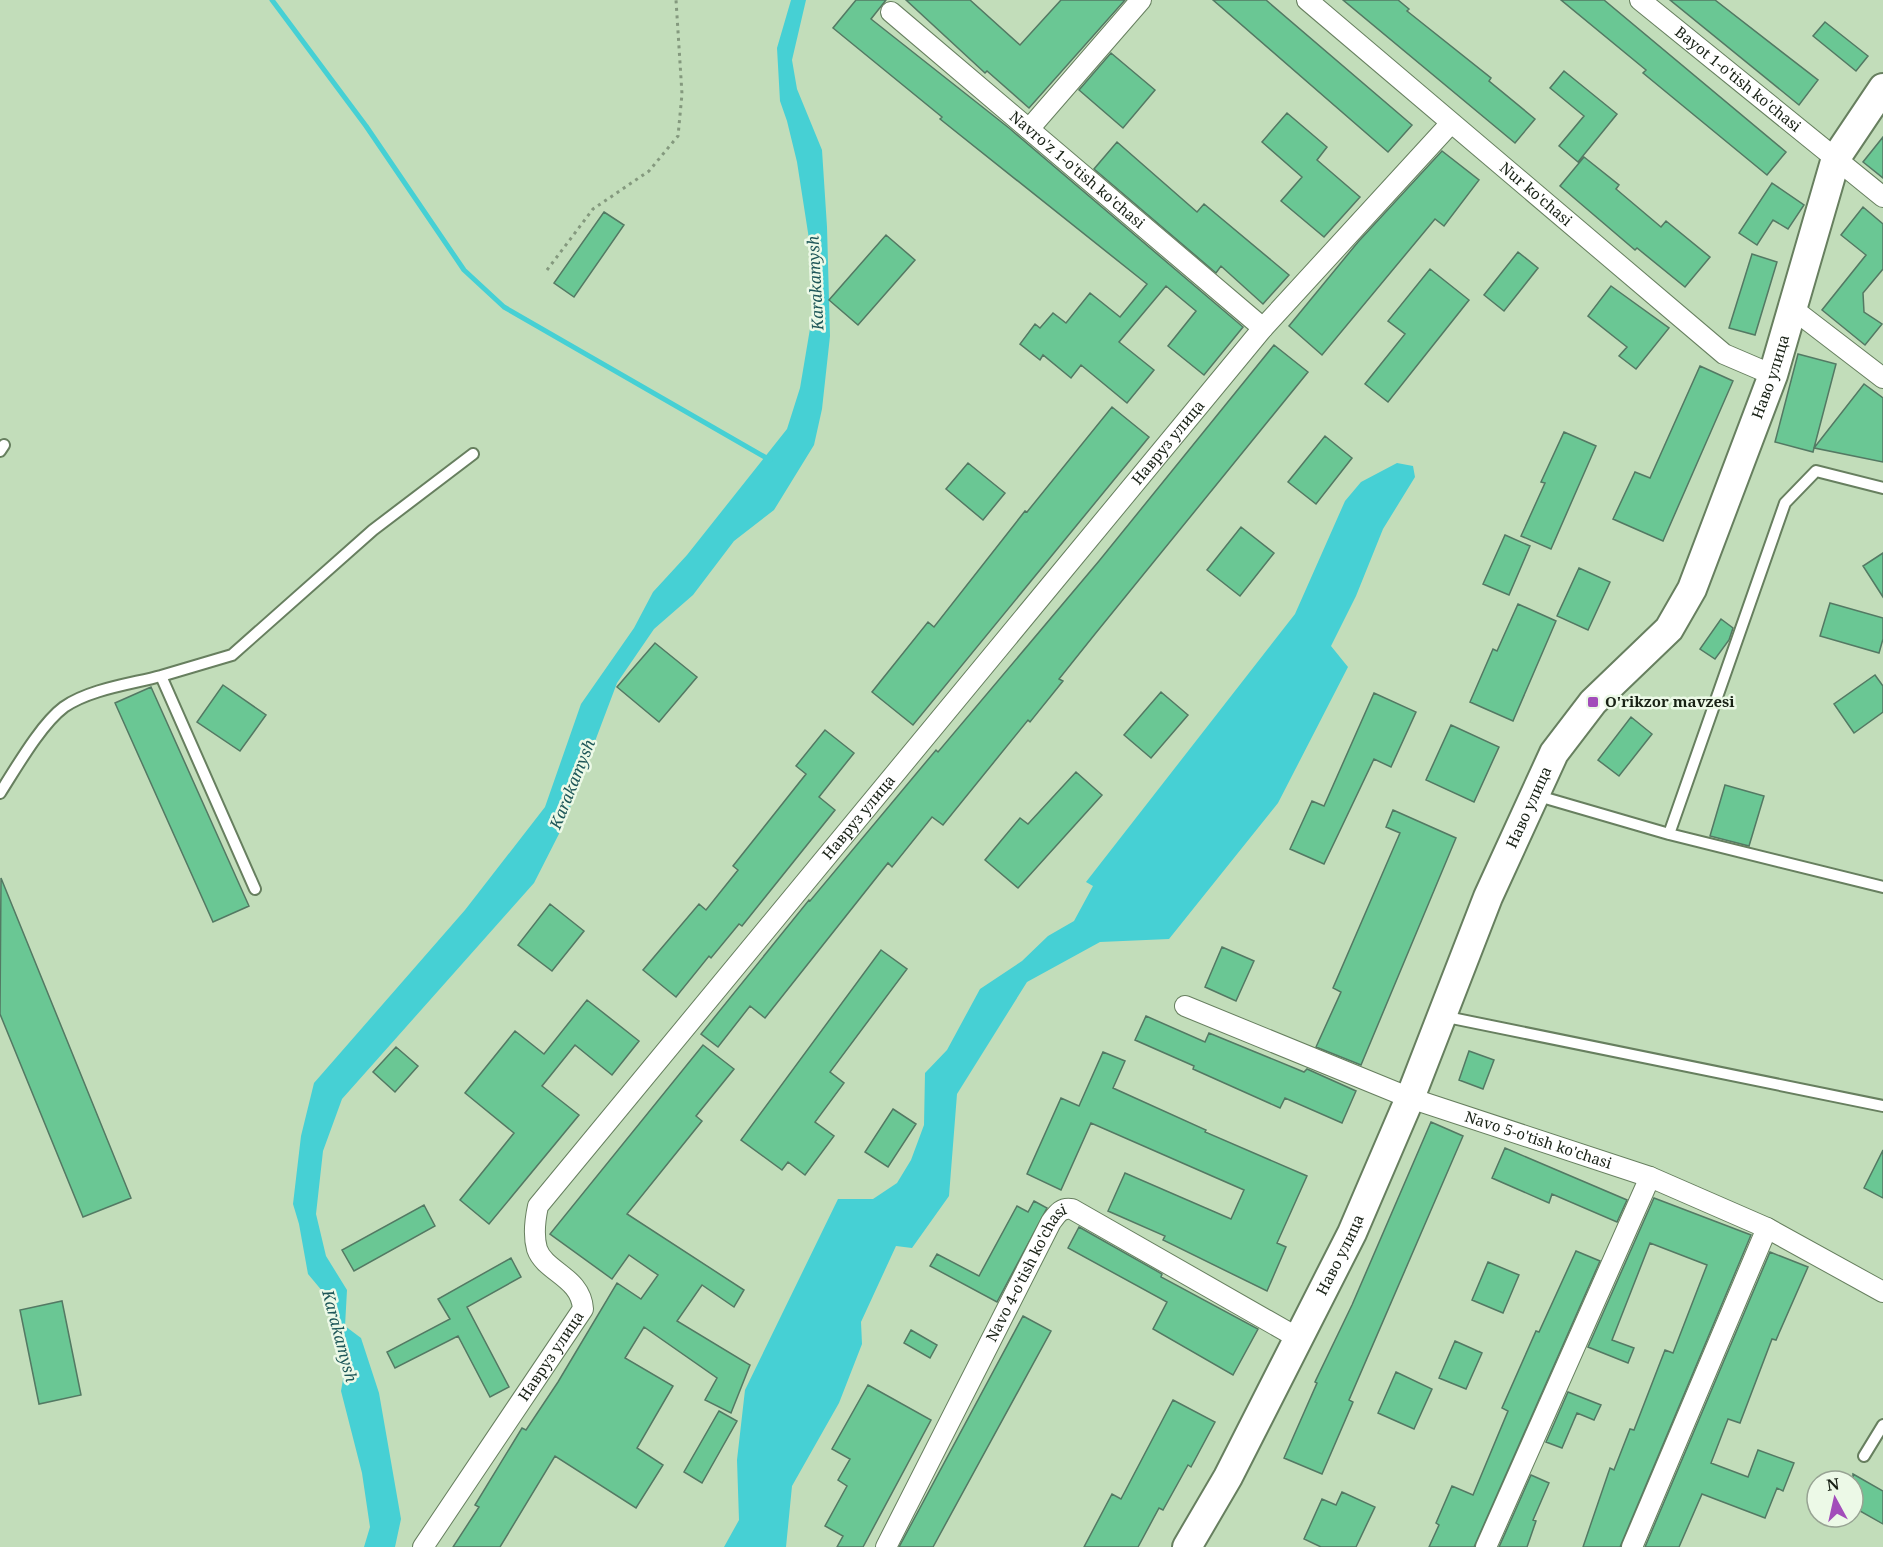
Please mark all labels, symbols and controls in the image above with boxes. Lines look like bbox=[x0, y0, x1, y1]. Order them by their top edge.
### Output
street label: Bayot 1-o'tish ko'chasi bbox=[1671, 21, 1806, 136]
street label: Navro'z 1-o'tish ko'chasi bbox=[1006, 106, 1150, 233]
street label: Nur ko'chasi bbox=[1496, 157, 1577, 230]
water label: Karakamysh bbox=[802, 235, 829, 332]
street label: Наво улица bbox=[1746, 332, 1793, 421]
street label: Навруз улица bbox=[1127, 395, 1209, 489]
place label: O'rikzor mavzesi bbox=[1605, 691, 1735, 711]
marker: O'rikzor mavzesi bbox=[1586, 695, 1600, 709]
water label: Karakamysh bbox=[544, 736, 600, 833]
street label: Наво улица bbox=[1501, 763, 1556, 851]
street label: Навруз улица bbox=[817, 770, 899, 863]
street label: Navo 5-o'tish ko'chasi bbox=[1462, 1106, 1615, 1173]
street label: Navo 4-o'tish ko'chasi bbox=[981, 1198, 1069, 1345]
street label: Наво улица bbox=[1311, 1211, 1368, 1298]
water label: Karakamysh bbox=[317, 1286, 363, 1385]
street label: Навруз улица bbox=[513, 1307, 588, 1404]
north arrow bbox=[1805, 1469, 1865, 1529]
text: N bbox=[1825, 1472, 1841, 1496]

